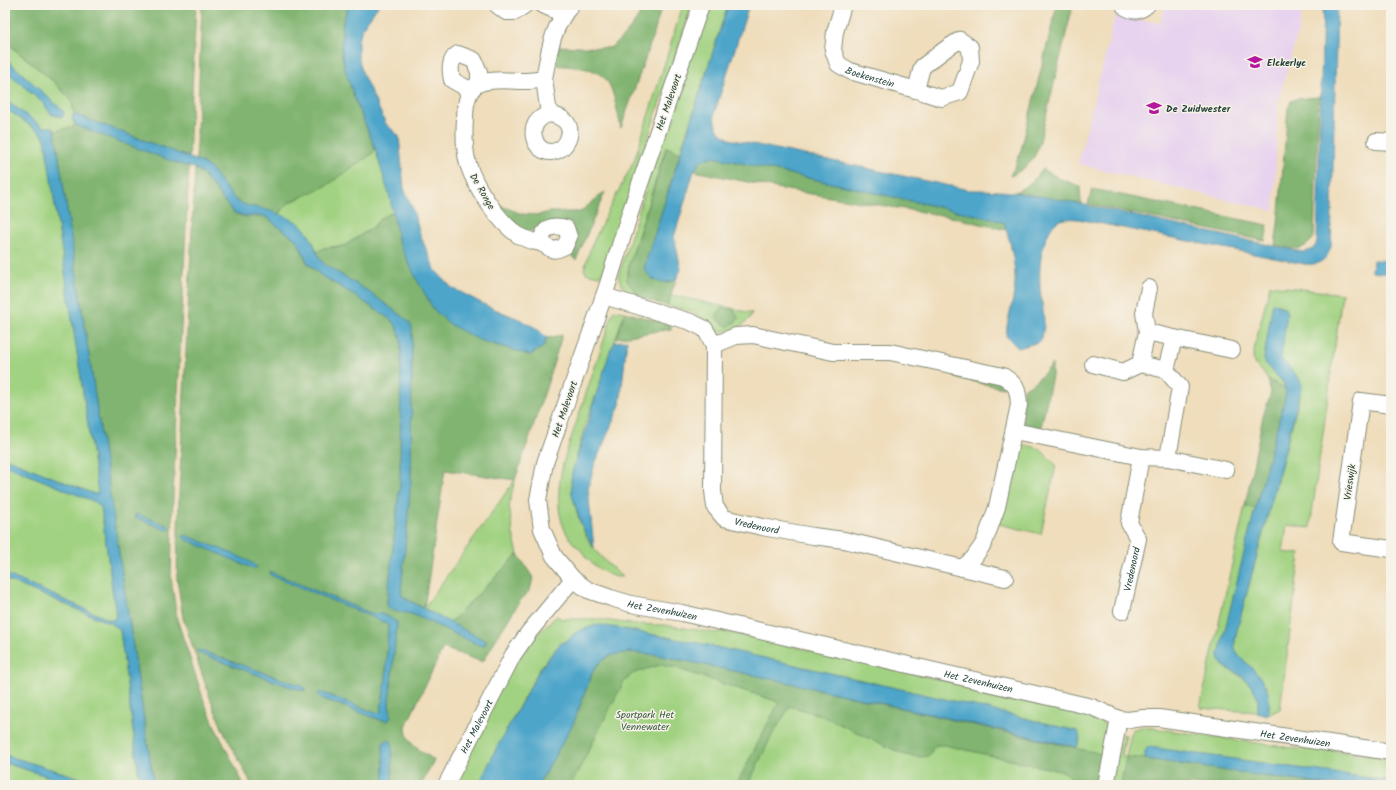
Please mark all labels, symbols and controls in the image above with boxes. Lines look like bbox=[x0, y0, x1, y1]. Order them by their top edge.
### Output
school or university icon: Elckerlyc bbox=[1246, 53, 1264, 71]
place label: Elckerlyc bbox=[1267, 55, 1306, 71]
street label: Boekenstein bbox=[842, 63, 896, 92]
street label: Het Malevoort bbox=[652, 72, 686, 133]
school or university icon: De Zuidwester bbox=[1145, 99, 1163, 117]
place label: De Zuidwester bbox=[1166, 101, 1231, 117]
street label: De Ronge bbox=[465, 170, 499, 213]
street label: Het Malevoort bbox=[548, 379, 582, 440]
street label: Vrieswijk bbox=[1340, 463, 1360, 501]
street label: Vredenoord bbox=[733, 514, 781, 539]
street label: Vredenoord bbox=[1120, 544, 1145, 593]
street label: Het Zevenhuizen bbox=[625, 596, 699, 625]
street label: Het Zevenhuizen bbox=[942, 666, 1015, 698]
street label: Het Malevoort bbox=[456, 697, 498, 757]
park label: Sportpark Het Vennewater bbox=[616, 707, 674, 735]
street label: Het Zevenhuizen bbox=[1259, 726, 1331, 752]

